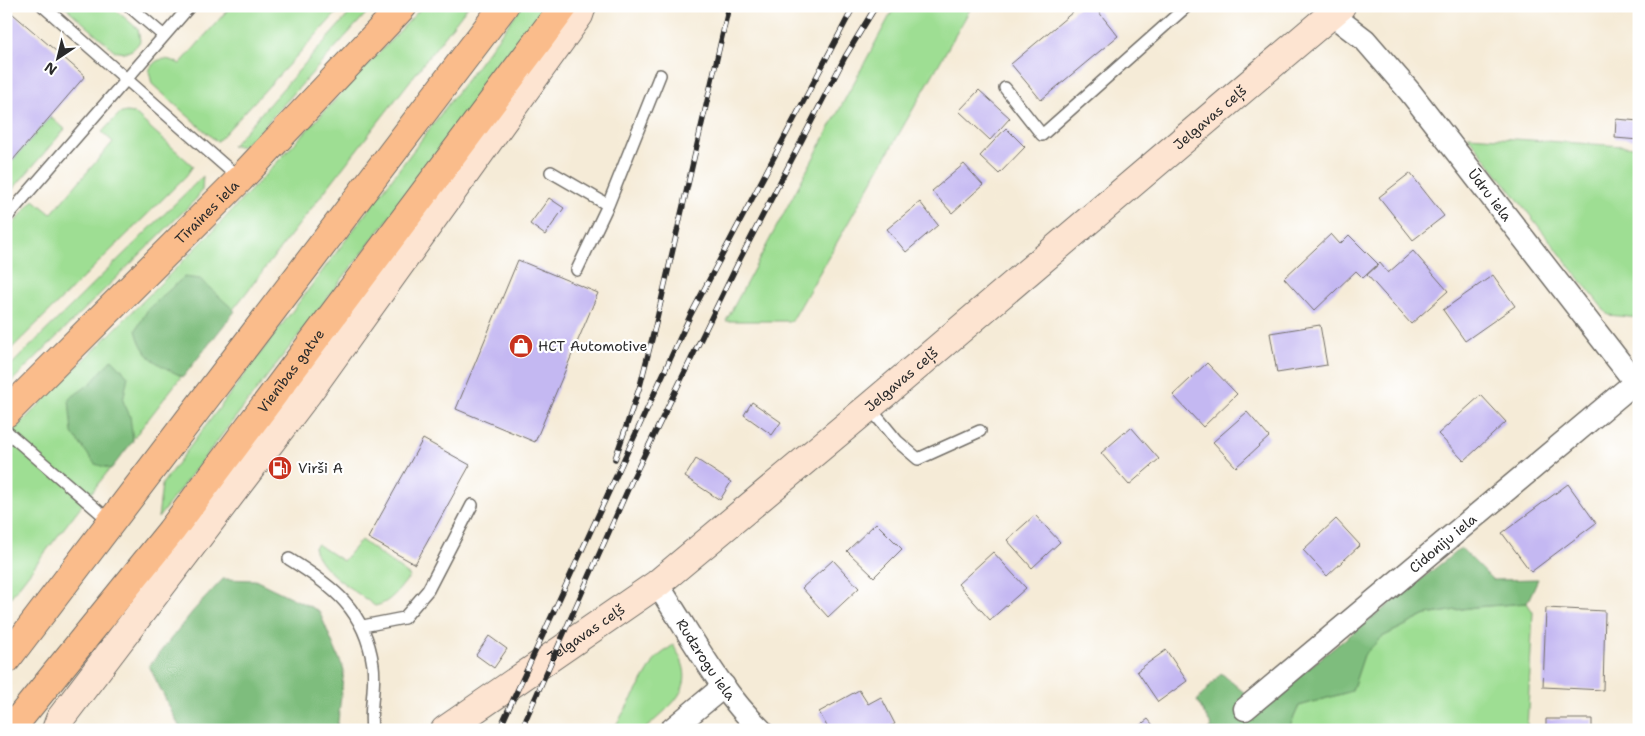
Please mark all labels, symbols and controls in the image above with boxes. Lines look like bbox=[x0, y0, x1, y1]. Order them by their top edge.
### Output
north arrow bbox=[32, 32, 82, 82]
text: N bbox=[41, 58, 60, 79]
street label: Jelgavas ceļš bbox=[1170, 81, 1250, 153]
street label: Ūdru iela bbox=[1464, 165, 1516, 225]
street label: Tīraines iela bbox=[171, 176, 243, 248]
street label: Vienības gatve bbox=[253, 325, 328, 417]
shop icon: HCT Automotive bbox=[508, 333, 534, 359]
place label: HCT Automotive bbox=[538, 337, 648, 355]
street label: Jelgavas ceļš bbox=[861, 343, 942, 416]
fuel station icon: Virši A bbox=[267, 455, 293, 481]
place label: Virši A bbox=[298, 459, 343, 477]
street label: Cidoniju iela bbox=[1405, 510, 1481, 577]
street label: Jelgavas ceļš bbox=[544, 600, 628, 666]
street label: Rudzrogu iela bbox=[672, 615, 740, 704]

